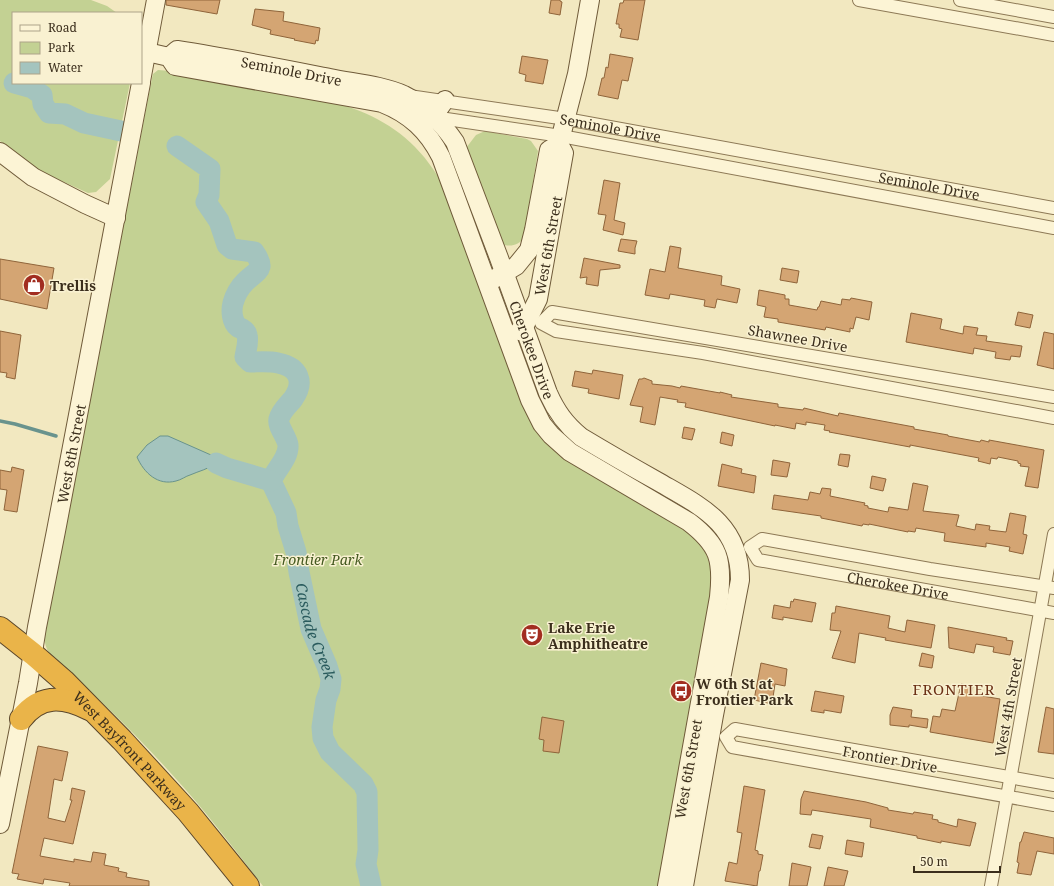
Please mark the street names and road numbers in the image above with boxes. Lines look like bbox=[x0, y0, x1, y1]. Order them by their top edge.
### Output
street label: Seminole Drive bbox=[240, 52, 343, 90]
street label: Seminole Drive bbox=[559, 109, 663, 146]
street label: Seminole Drive bbox=[877, 167, 981, 204]
street label: West 6th Street bbox=[529, 194, 566, 297]
street label: Cherokee Drive bbox=[506, 298, 559, 402]
street label: Shawnee Drive bbox=[747, 320, 849, 356]
street label: West 8th Street bbox=[52, 402, 89, 505]
street label: Cherokee Drive bbox=[846, 567, 950, 604]
street label: West 4th Street bbox=[990, 656, 1026, 758]
street label: West Bayfront Parkway bbox=[69, 687, 191, 814]
street label: West 6th Street bbox=[670, 718, 706, 820]
street label: Frontier Drive bbox=[841, 741, 939, 777]

